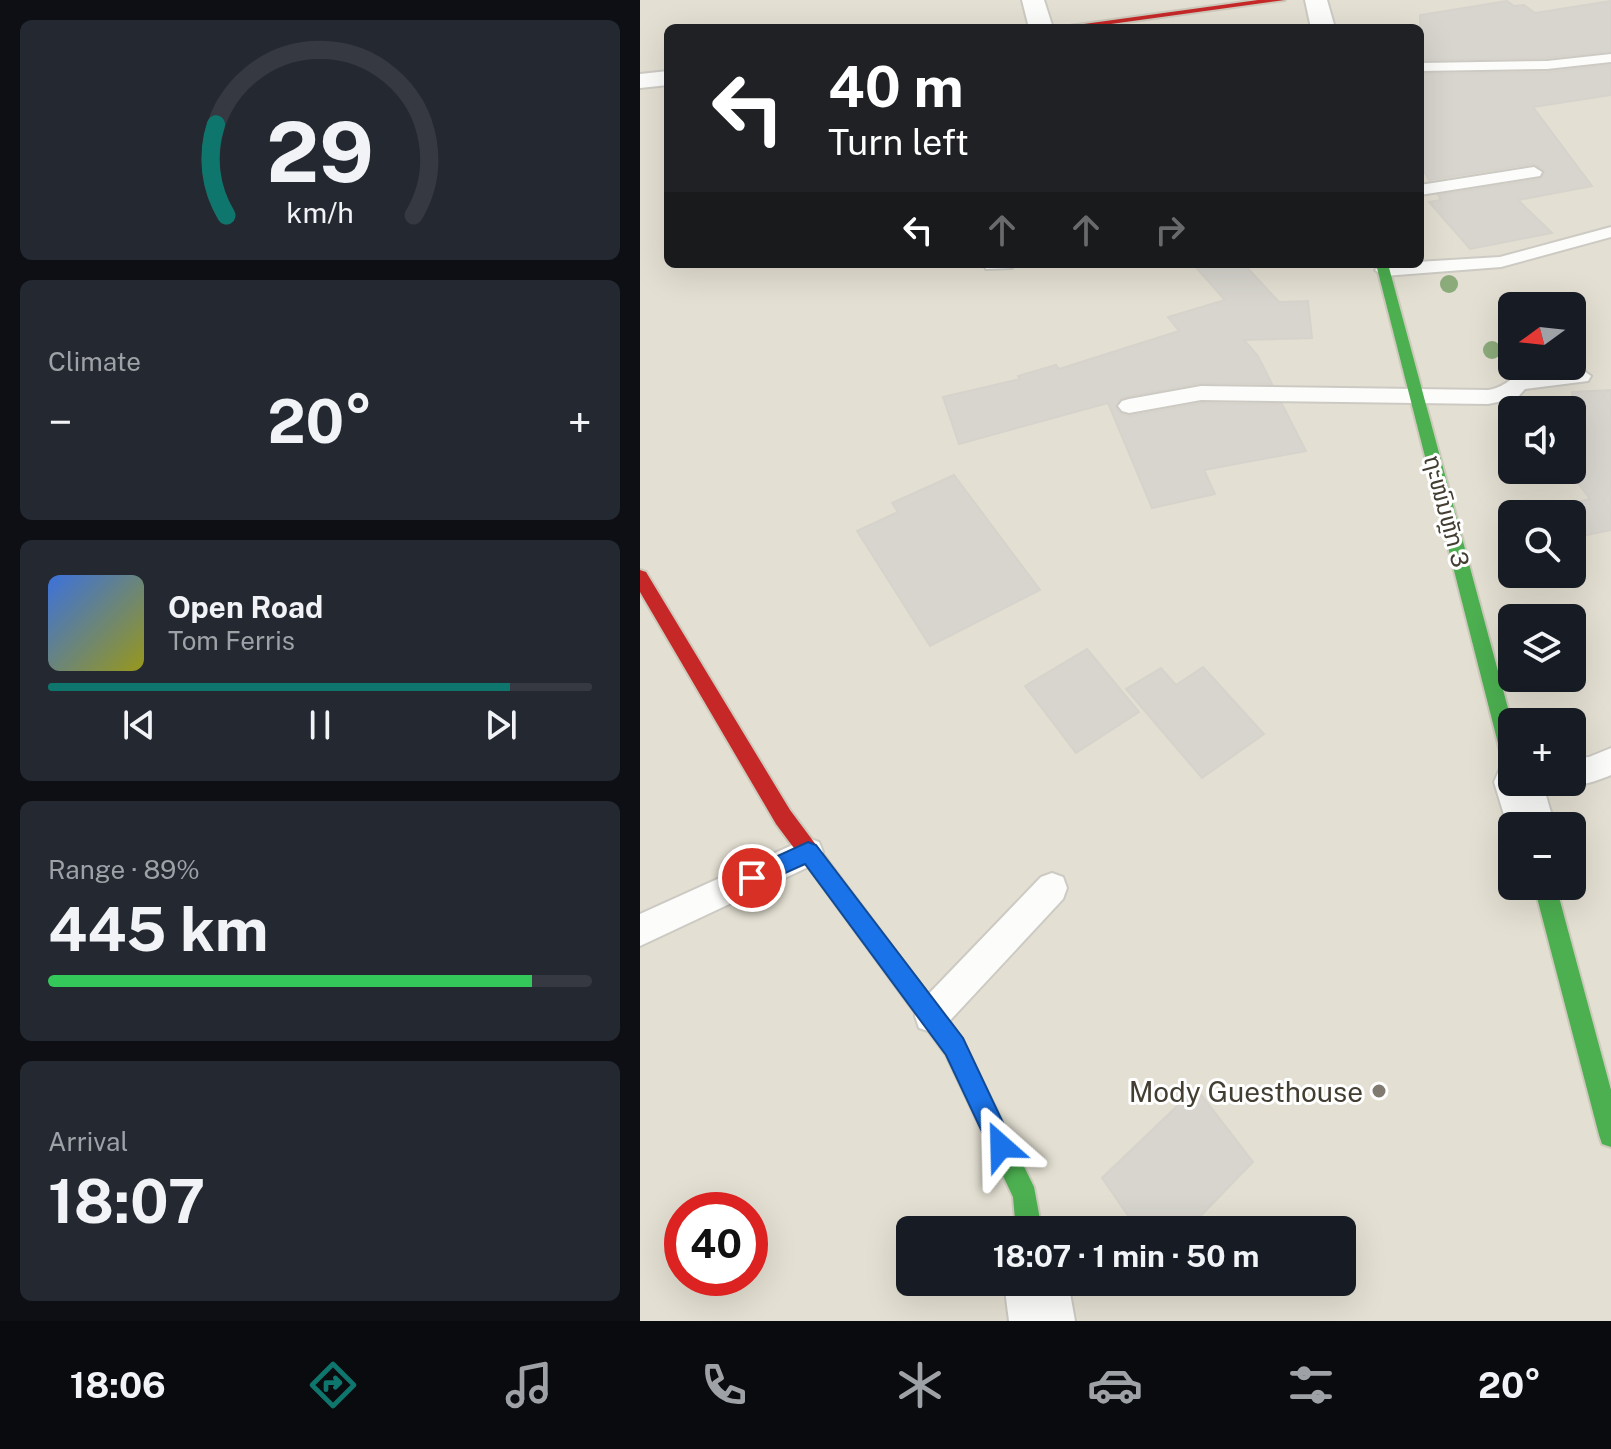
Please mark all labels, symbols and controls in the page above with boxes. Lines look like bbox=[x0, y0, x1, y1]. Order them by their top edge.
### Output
text: 40 m bbox=[828, 54, 964, 120]
icon: left bbox=[696, 56, 800, 160]
text: 29 bbox=[266, 103, 374, 201]
text: Turn left bbox=[828, 121, 969, 163]
text: km/h bbox=[286, 196, 354, 229]
icon: left bbox=[896, 208, 940, 252]
icon: ahead bbox=[980, 208, 1024, 252]
icon: ahead bbox=[1064, 208, 1108, 252]
icon: right bbox=[1148, 208, 1192, 252]
north arrow bbox=[1498, 292, 1586, 380]
map controls bbox=[1498, 292, 1586, 900]
text: Climate bbox=[48, 346, 141, 377]
text: 20° bbox=[267, 386, 373, 457]
text: − bbox=[48, 396, 72, 448]
text: + bbox=[568, 396, 592, 448]
button: sound bbox=[1498, 396, 1586, 484]
street label: ຖະໜົນຫຼັກ 3 bbox=[1418, 452, 1475, 570]
button: search bbox=[1498, 500, 1586, 588]
text: Open Road bbox=[168, 589, 323, 625]
button: layers bbox=[1498, 604, 1586, 692]
text: Tom Ferris bbox=[168, 625, 295, 656]
icon: previous bbox=[117, 703, 161, 747]
icon: pause bbox=[298, 703, 342, 747]
icon: next bbox=[479, 703, 523, 747]
button: + bbox=[1498, 708, 1586, 796]
button: − bbox=[1498, 812, 1586, 900]
pin bbox=[718, 844, 786, 912]
text: Range · 89% bbox=[48, 854, 200, 885]
icon: arrive bbox=[730, 856, 774, 900]
text: 445 km bbox=[48, 894, 269, 965]
place label: Mody Guesthouse bbox=[1129, 1075, 1363, 1108]
marker: Mody Guesthouse bbox=[1370, 1082, 1388, 1100]
position arrow bbox=[959, 1104, 1043, 1188]
text: Arrival bbox=[48, 1126, 128, 1157]
text: 18:07 bbox=[48, 1166, 205, 1237]
speed limit sign: 40 bbox=[664, 1192, 768, 1296]
text: 18:07 · 1 min · 50 m bbox=[993, 1238, 1259, 1274]
icon: directions bbox=[305, 1357, 361, 1413]
icon: music bbox=[501, 1357, 557, 1413]
icon: phone bbox=[696, 1357, 752, 1413]
icon: climate bbox=[892, 1357, 948, 1413]
icon: car bbox=[1087, 1357, 1143, 1413]
icon: filters bbox=[1283, 1357, 1339, 1413]
text: 18:06 bbox=[70, 1364, 166, 1406]
text: 20° bbox=[1478, 1364, 1541, 1406]

